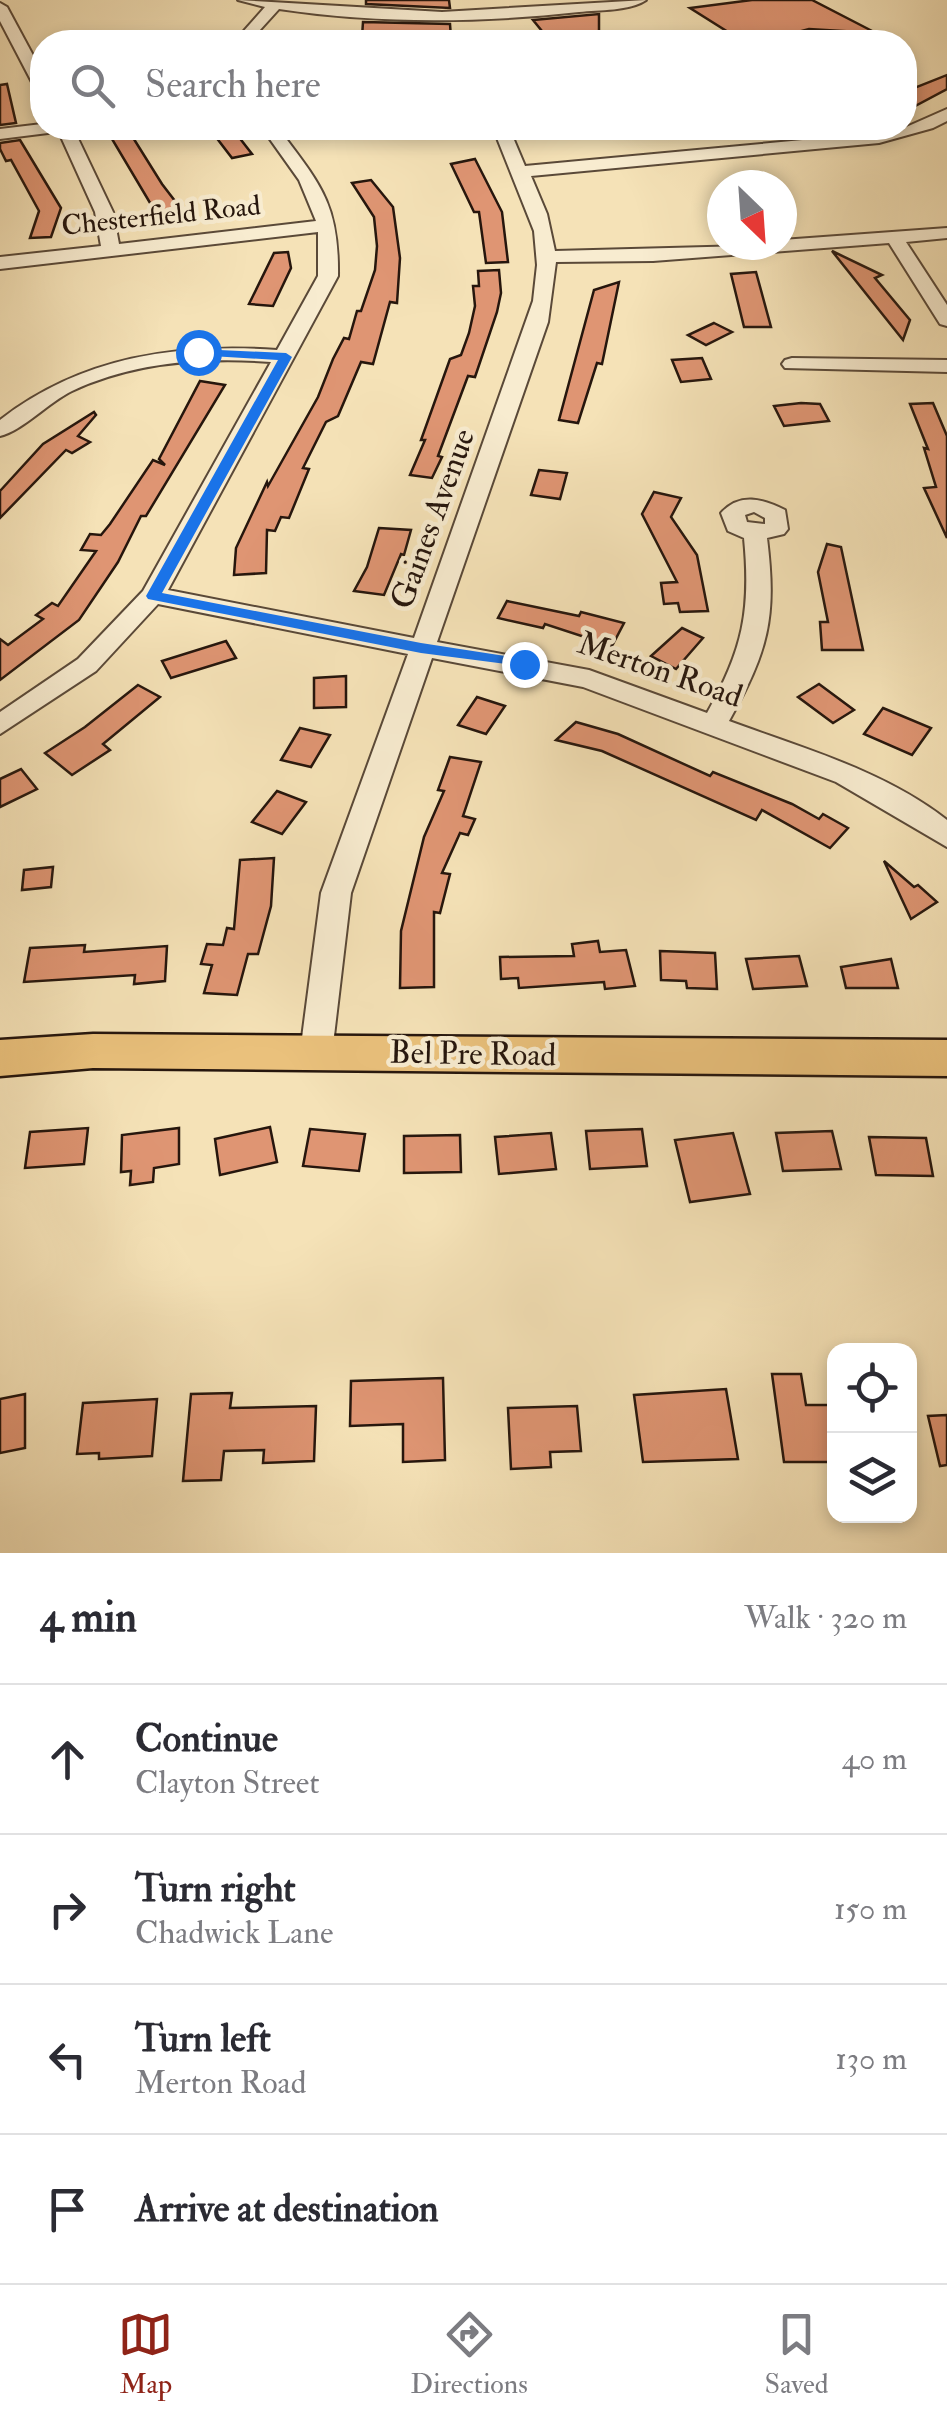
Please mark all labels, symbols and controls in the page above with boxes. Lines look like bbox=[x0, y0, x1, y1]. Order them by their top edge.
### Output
search box bbox=[30, 30, 917, 140]
icon: search bbox=[65, 58, 120, 113]
text: Search here bbox=[145, 61, 321, 109]
north arrow bbox=[707, 170, 797, 260]
street label: Chesterfield Road bbox=[60, 188, 263, 244]
route start bbox=[176, 330, 222, 376]
street label: Gaines Avenue bbox=[382, 423, 484, 615]
street label: Merton Road bbox=[572, 623, 748, 717]
route end bbox=[502, 642, 548, 688]
street label: Bel Pre Road bbox=[389, 1033, 557, 1075]
map controls bbox=[827, 1343, 917, 1523]
button: locate bbox=[827, 1343, 917, 1433]
button: layers bbox=[827, 1433, 917, 1523]
text: 4 min bbox=[40, 1592, 137, 1644]
text: Walk · 320 m bbox=[744, 1598, 907, 1638]
text: Continue bbox=[135, 1715, 278, 1763]
icon: ahead bbox=[40, 1732, 95, 1787]
text: 40 m bbox=[842, 1739, 907, 1779]
text: Clayton Street bbox=[135, 1763, 320, 1803]
text: Turn right bbox=[135, 1865, 296, 1913]
icon: right bbox=[40, 1882, 95, 1937]
text: 150 m bbox=[834, 1889, 907, 1929]
text: Chadwick Lane bbox=[135, 1913, 333, 1953]
text: Turn left bbox=[135, 2015, 271, 2063]
icon: left bbox=[40, 2032, 95, 2087]
text: 130 m bbox=[835, 2039, 907, 2079]
text: Merton Road bbox=[135, 2063, 307, 2103]
icon: arrive bbox=[40, 2182, 95, 2237]
text: Arrive at destination bbox=[135, 2185, 439, 2233]
tab: Map bbox=[118, 2307, 173, 2402]
tab: Directions bbox=[410, 2307, 528, 2402]
tab: Saved bbox=[765, 2307, 829, 2402]

